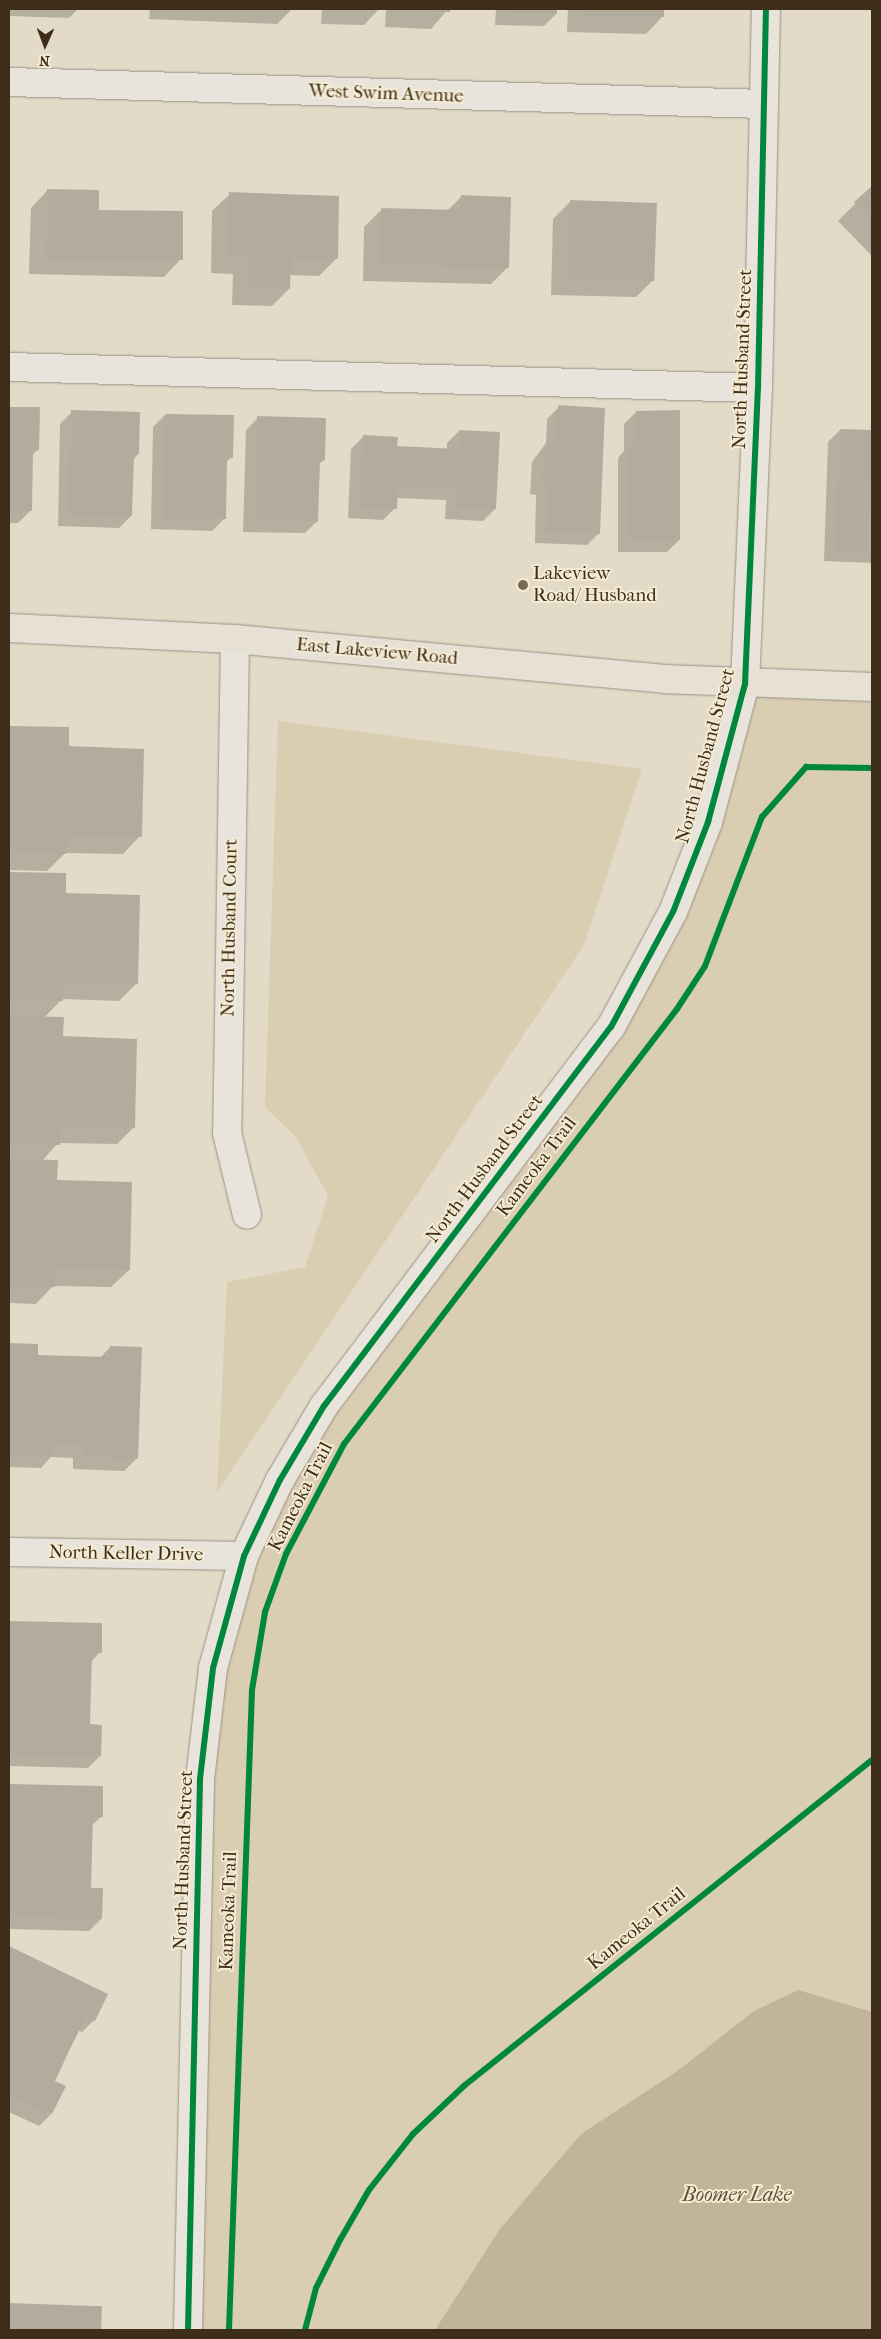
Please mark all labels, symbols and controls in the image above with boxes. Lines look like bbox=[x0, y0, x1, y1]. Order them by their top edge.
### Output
north arrow bbox=[20, 20, 70, 70]
text: N bbox=[39, 52, 50, 69]
street label: West Swim Avenue bbox=[308, 80, 464, 108]
street label: North Husband Street bbox=[728, 269, 758, 449]
place label: Lakeview Road/ Husband bbox=[533, 563, 657, 607]
marker: Lakeview Road/ Husband bbox=[517, 579, 529, 591]
street label: East Lakeview Road bbox=[295, 634, 459, 670]
street label: North Husband Street bbox=[672, 666, 740, 846]
street label: North Husband Court bbox=[217, 839, 243, 1017]
street label: North Husband Street bbox=[422, 1090, 548, 1248]
street label: Kameoka Trail bbox=[492, 1113, 582, 1221]
street label: Kameoka Trail bbox=[264, 1439, 338, 1555]
street label: North Keller Drive bbox=[49, 1541, 203, 1567]
street label: North Husband Street bbox=[169, 1770, 199, 1950]
street label: Kameoka Trail bbox=[216, 1851, 242, 1971]
street label: Kameoka Trail bbox=[583, 1883, 691, 1975]
water label: Boomer Lake bbox=[682, 2182, 792, 2206]

